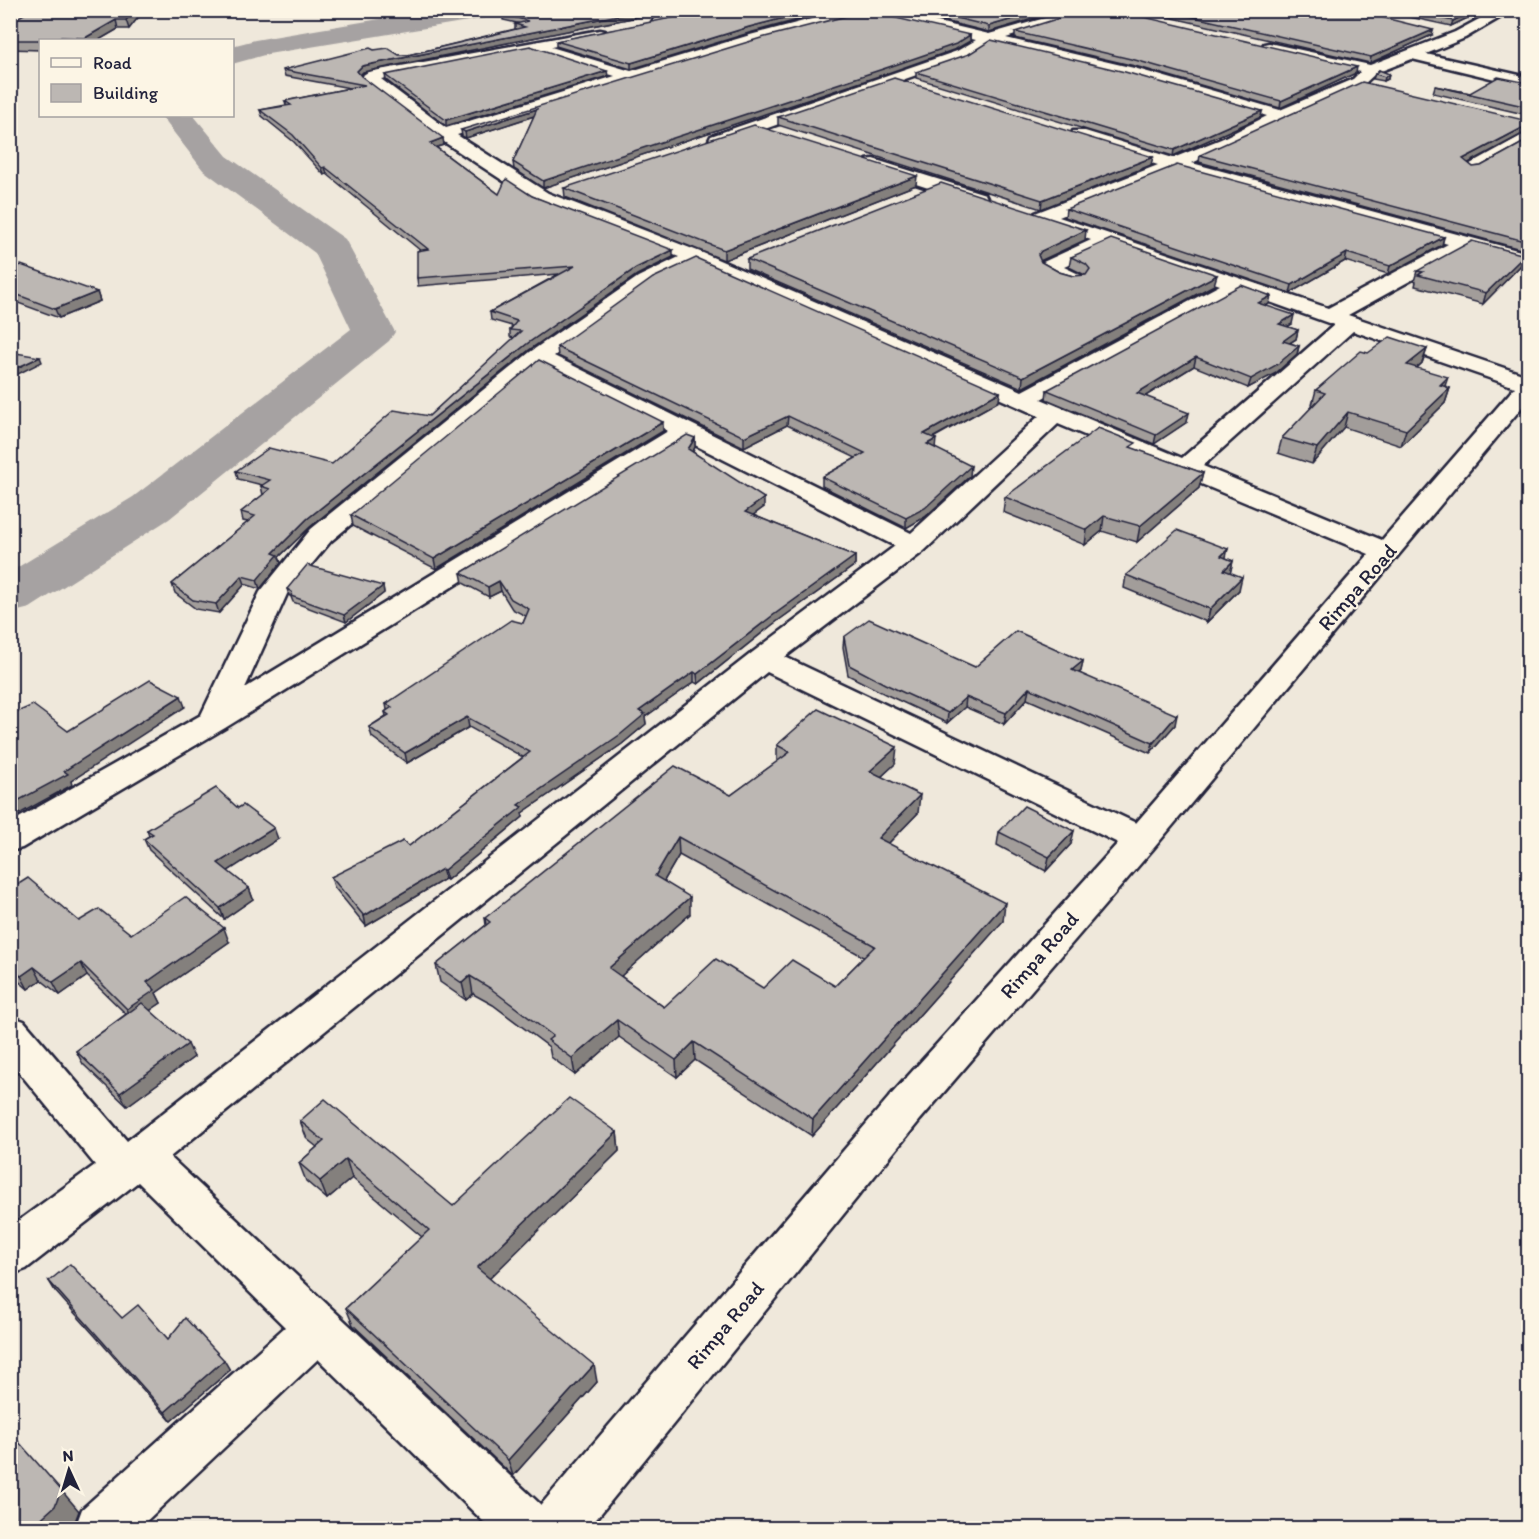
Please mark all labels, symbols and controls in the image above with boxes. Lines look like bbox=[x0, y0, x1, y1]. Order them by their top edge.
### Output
legend bbox=[39, 39, 234, 117]
text: Road bbox=[93, 52, 132, 74]
text: Building bbox=[93, 82, 159, 104]
street label: Rimpa Road bbox=[1312, 538, 1402, 636]
street label: Rimpa Road bbox=[994, 906, 1084, 1004]
street label: Rimpa Road bbox=[681, 1275, 769, 1374]
north arrow bbox=[39, 1440, 99, 1500]
text: N bbox=[62, 1446, 74, 1465]

